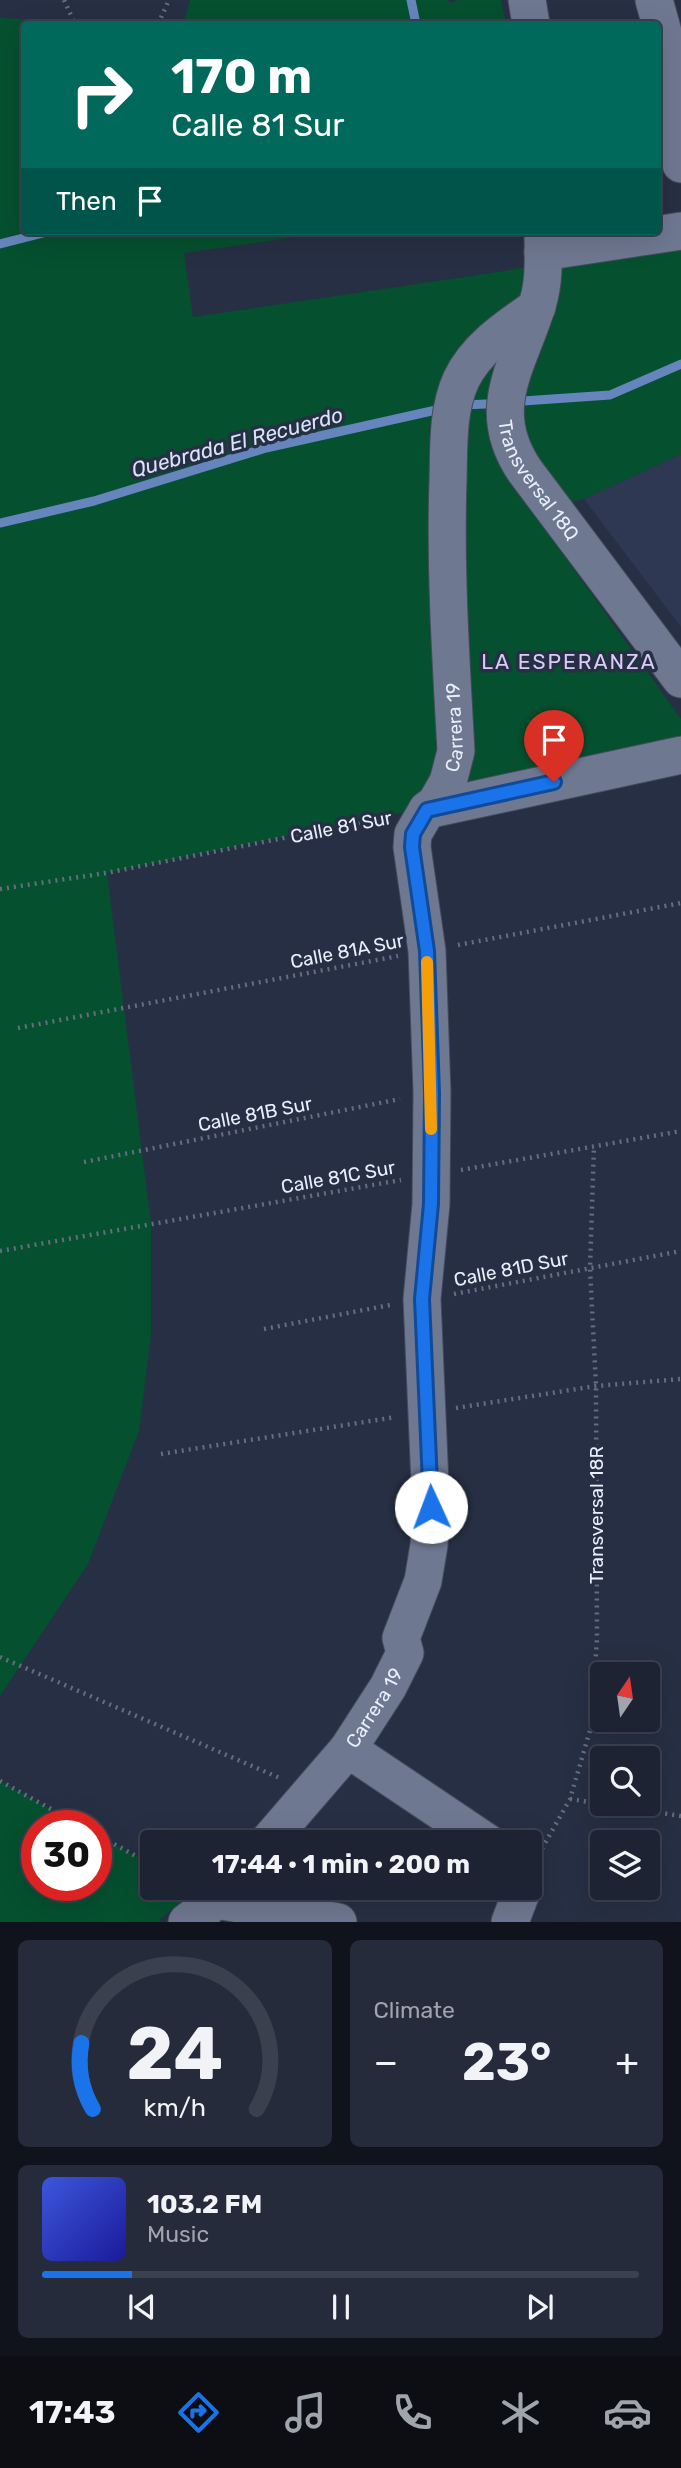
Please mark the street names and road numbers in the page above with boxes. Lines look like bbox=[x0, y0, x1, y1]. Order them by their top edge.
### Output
street label: Transversal 18Q bbox=[494, 418, 584, 545]
street label: Carrera 19 bbox=[440, 682, 468, 774]
street label: Calle 81 Sur bbox=[288, 806, 395, 848]
street label: Calle 81A Sur bbox=[288, 929, 407, 973]
street label: Calle 81B Sur bbox=[196, 1092, 315, 1136]
street label: Calle 81C Sur bbox=[279, 1155, 398, 1198]
street label: Calle 81D Sur bbox=[452, 1246, 571, 1291]
street label: Transversal 18R bbox=[585, 1446, 608, 1584]
street label: Carrera 19 bbox=[341, 1664, 407, 1752]

